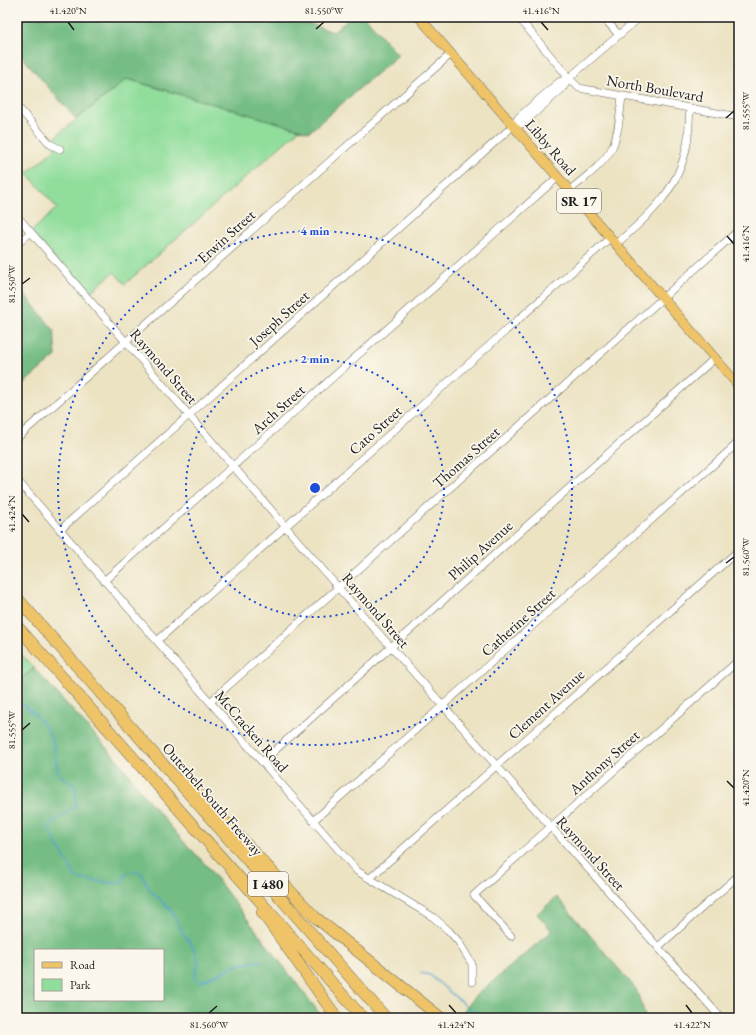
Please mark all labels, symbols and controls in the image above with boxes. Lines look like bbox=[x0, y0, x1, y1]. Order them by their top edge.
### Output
text: 41.420°N bbox=[49, 4, 87, 17]
text: 81.550°W bbox=[305, 4, 344, 17]
text: 41.416°N bbox=[522, 4, 560, 17]
street label: North Boulevard bbox=[605, 70, 705, 106]
text: 81.555°W bbox=[739, 91, 752, 130]
street label: Libby Road bbox=[521, 115, 581, 179]
road number: SR 17 bbox=[557, 189, 601, 213]
street label: Erwin Street bbox=[193, 205, 259, 267]
text: 4 min bbox=[300, 223, 330, 239]
text: 41.416°N bbox=[739, 225, 752, 263]
text: 81.550°W bbox=[5, 264, 18, 303]
street label: Joseph Street bbox=[243, 286, 313, 351]
street label: Raymond Street bbox=[126, 324, 202, 408]
text: 2 min bbox=[300, 351, 330, 367]
street label: Arch Street bbox=[247, 380, 309, 439]
street label: Cato Street bbox=[345, 401, 406, 459]
street label: Thomas Street bbox=[429, 422, 504, 492]
centre of rings bbox=[308, 481, 322, 495]
text: 41.424°N bbox=[5, 495, 18, 533]
street label: Philip Avenue bbox=[444, 516, 516, 584]
text: 81.560°W bbox=[739, 537, 752, 576]
street label: Raymond Street bbox=[338, 568, 414, 652]
street label: Catherine Street bbox=[477, 584, 559, 660]
street label: Clement Avenue bbox=[504, 665, 588, 743]
street label: McCracken Road bbox=[211, 686, 293, 776]
text: 81.555°W bbox=[5, 710, 18, 749]
street label: Anthony Street bbox=[564, 725, 643, 799]
street label: Outerbelt South Freeway bbox=[159, 738, 268, 860]
text: 41.420°N bbox=[739, 769, 752, 807]
street label: Raymond Street bbox=[553, 812, 630, 894]
road number: I 480 bbox=[248, 872, 288, 896]
legend bbox=[34, 949, 164, 1001]
text: Road bbox=[70, 957, 96, 973]
text: Park bbox=[70, 977, 91, 993]
text: 81.560°W bbox=[190, 1018, 229, 1031]
text: 41.424°N bbox=[437, 1018, 475, 1031]
text: 41.422°N bbox=[673, 1018, 711, 1031]

